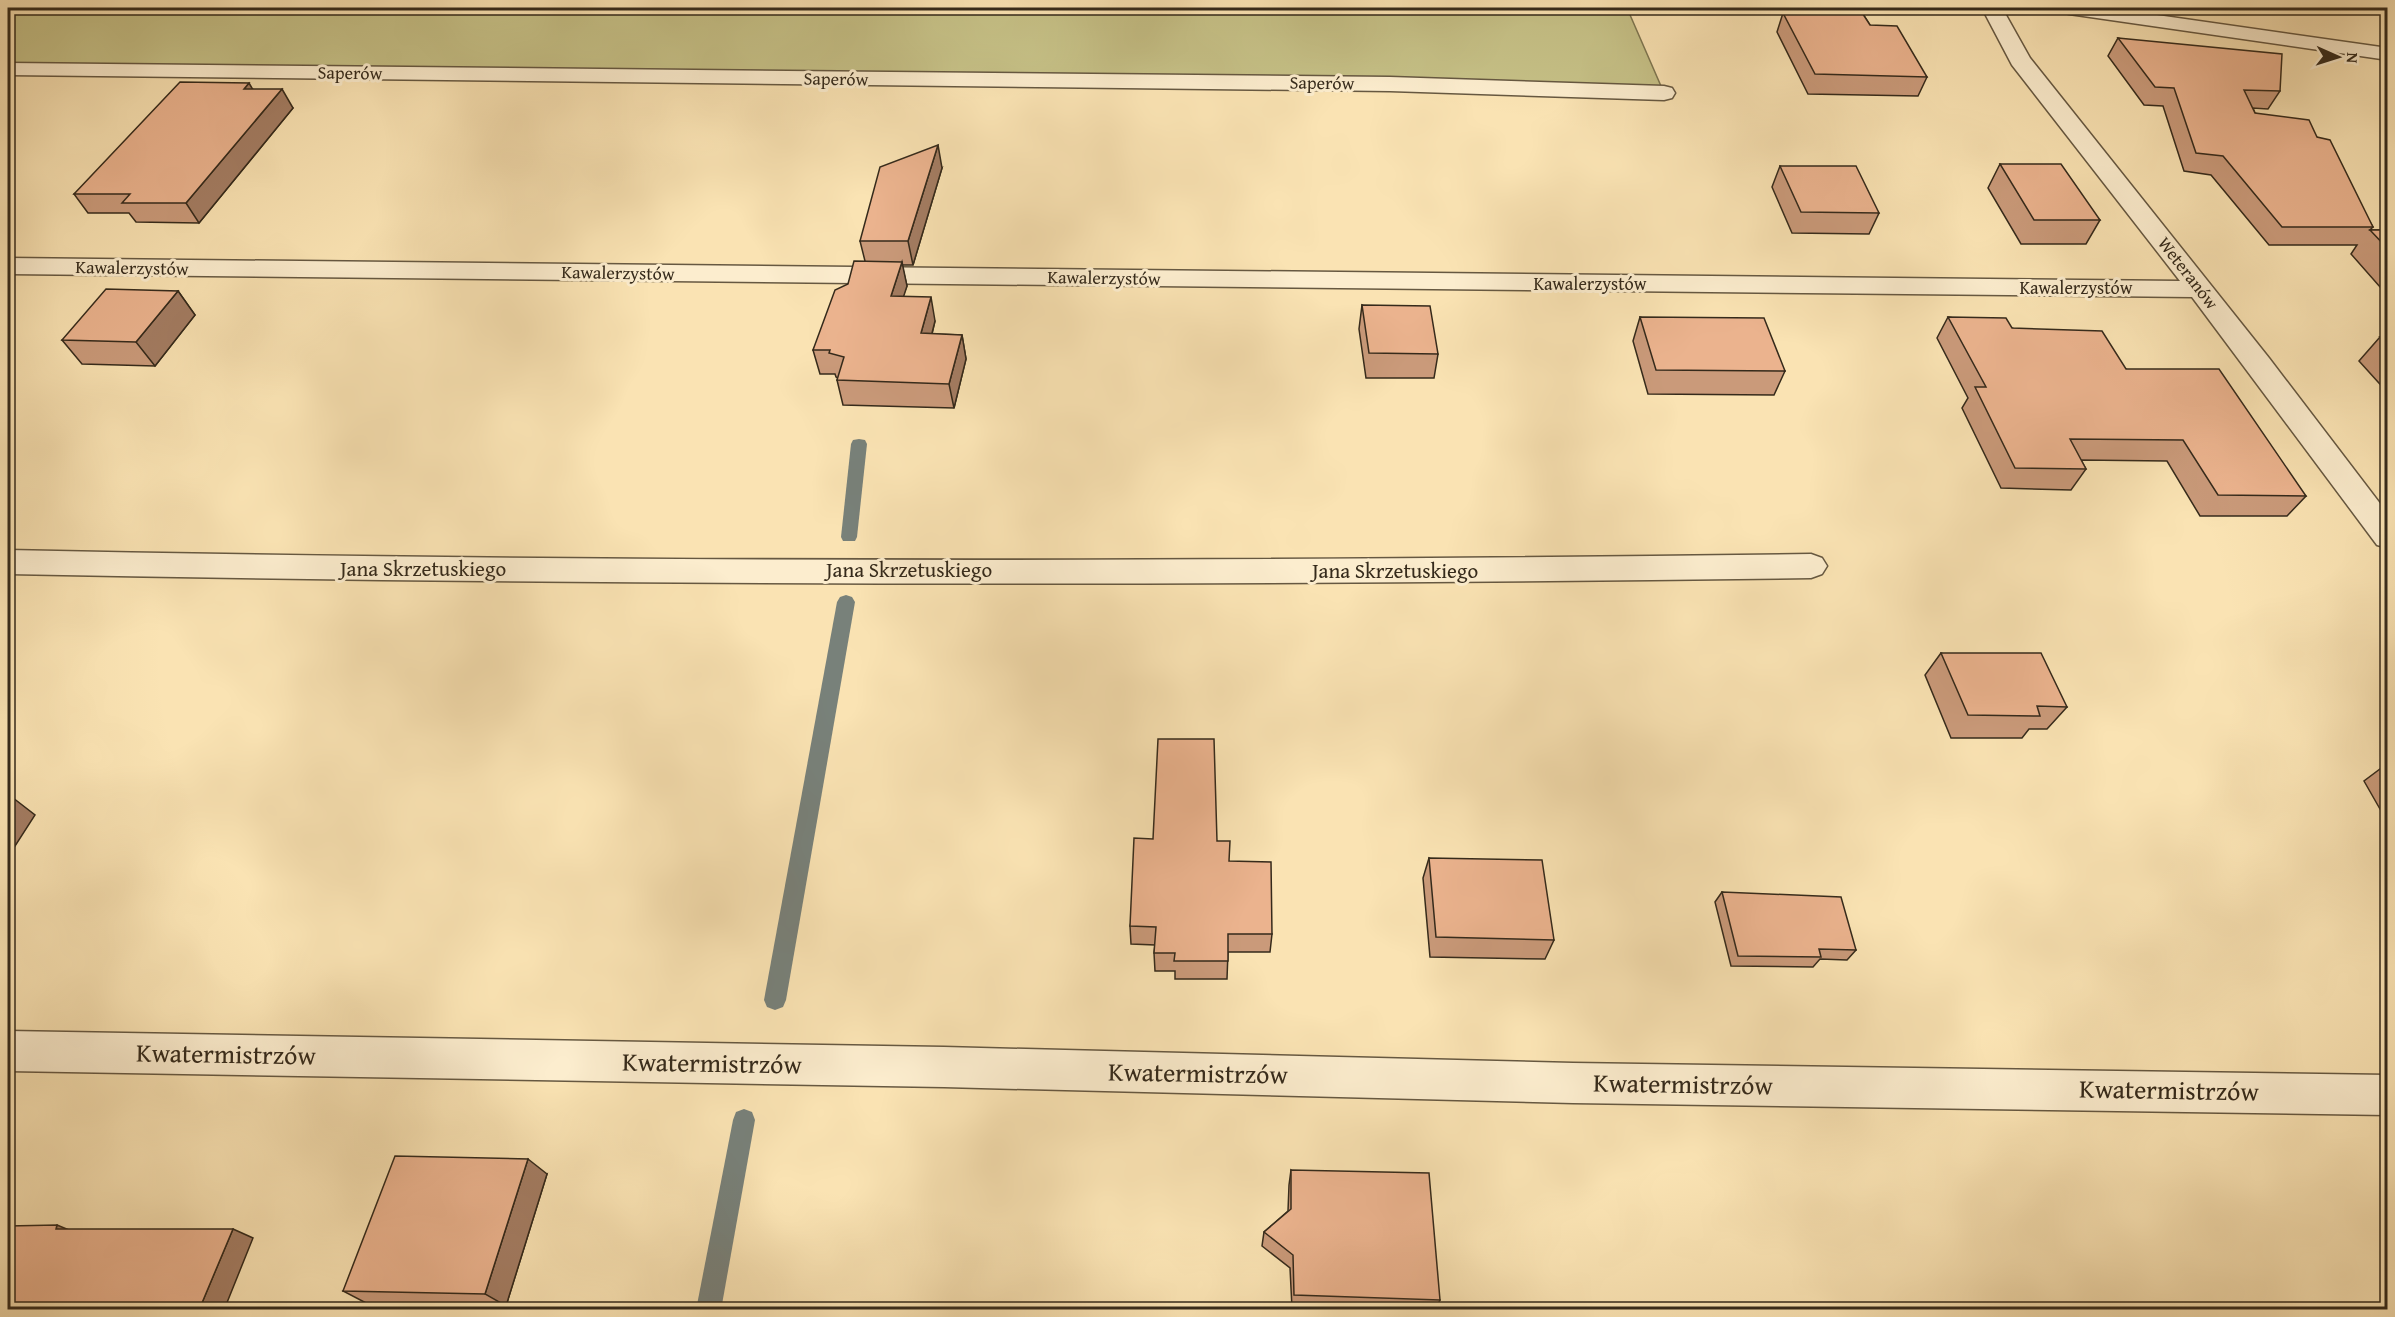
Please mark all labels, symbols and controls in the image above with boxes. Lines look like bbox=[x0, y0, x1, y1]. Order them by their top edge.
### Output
north arrow bbox=[2308, 27, 2368, 87]
text: N bbox=[2341, 52, 2365, 64]
street label: Saperów bbox=[317, 58, 383, 87]
street label: Saperów bbox=[803, 64, 869, 93]
street label: Saperów bbox=[1289, 68, 1355, 97]
street label: Weteranów bbox=[2151, 231, 2226, 315]
street label: Kawalerzystów bbox=[75, 253, 189, 282]
street label: Kawalerzystów bbox=[561, 258, 675, 287]
street label: Kawalerzystów bbox=[1047, 263, 1161, 292]
street label: Kawalerzystów bbox=[1533, 270, 1647, 297]
street label: Kawalerzystów bbox=[2019, 274, 2133, 301]
street label: Jana Skrzetuskiego bbox=[337, 553, 506, 584]
street label: Jana Skrzetuskiego bbox=[823, 554, 992, 585]
street label: Jana Skrzetuskiego bbox=[1309, 555, 1478, 586]
street label: Kwatermistrzów bbox=[136, 1032, 317, 1075]
street label: Kwatermistrzów bbox=[622, 1041, 803, 1084]
street label: Kwatermistrzów bbox=[1108, 1051, 1289, 1094]
street label: Kwatermistrzów bbox=[1593, 1062, 1774, 1105]
street label: Kwatermistrzów bbox=[2079, 1068, 2260, 1111]

